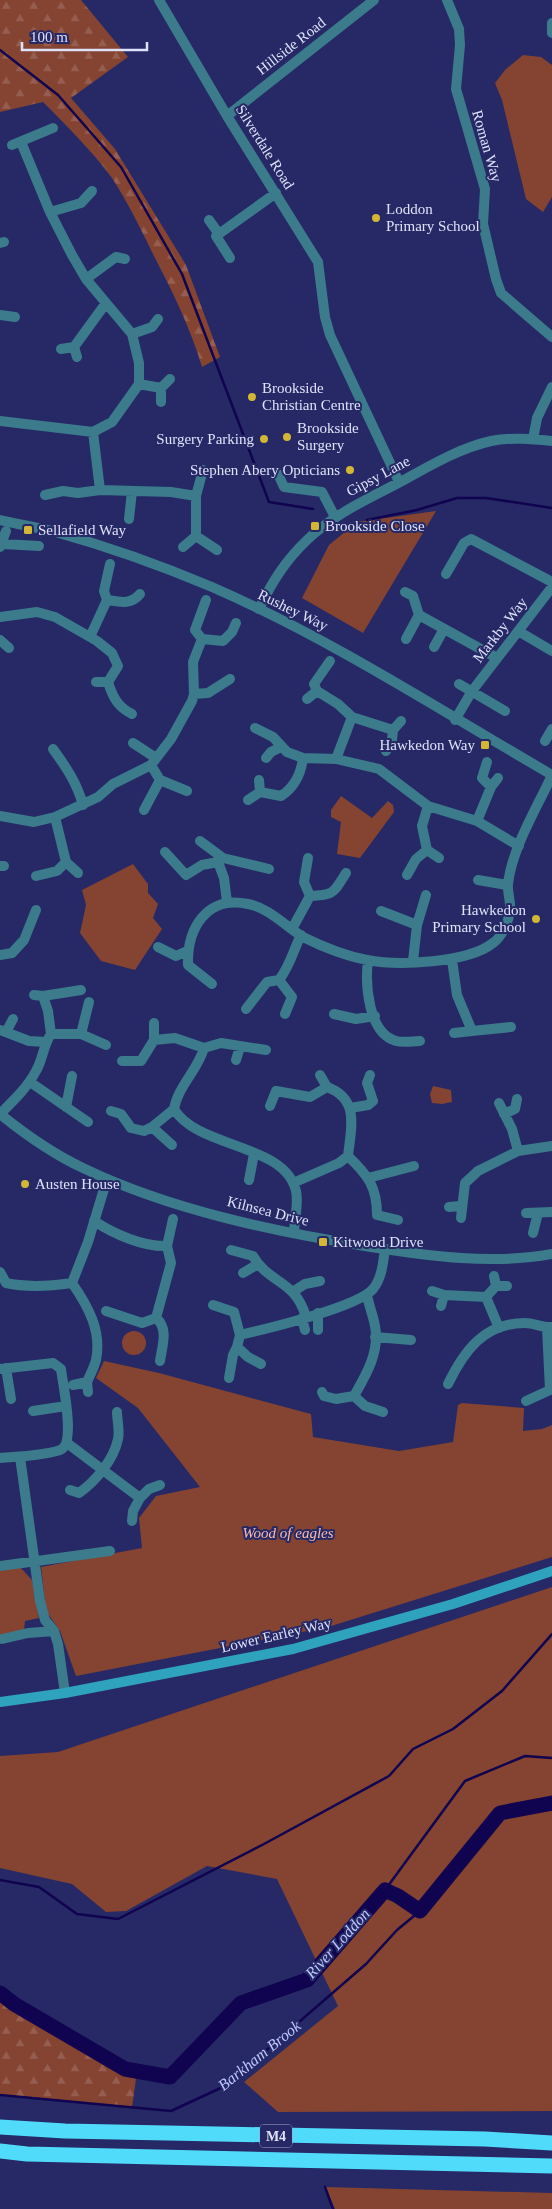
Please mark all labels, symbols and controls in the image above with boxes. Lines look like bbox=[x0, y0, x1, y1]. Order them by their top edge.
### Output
street label: Hillside Road bbox=[253, 14, 329, 78]
scale bar bbox=[22, 20, 148, 52]
text: 100 m bbox=[30, 29, 68, 45]
street label: Silverdale Road bbox=[233, 102, 298, 192]
street label: Roman Way bbox=[469, 108, 505, 184]
place label: Loddon Primary School bbox=[386, 201, 480, 234]
marker: Loddon Primary School bbox=[370, 212, 382, 224]
place label: Brookside Christian Centre bbox=[262, 380, 361, 413]
marker: Brookside Christian Centre bbox=[246, 391, 258, 403]
place label: Brookside Surgery bbox=[297, 420, 359, 453]
place label: Surgery Parking bbox=[156, 431, 254, 447]
marker: Brookside Surgery bbox=[281, 431, 293, 443]
marker: Surgery Parking bbox=[258, 433, 270, 445]
street label: Gipsy Lane bbox=[344, 452, 413, 499]
place label: Stephen Abery Opticians bbox=[190, 462, 340, 478]
marker: Stephen Abery Opticians bbox=[344, 464, 356, 476]
place label: Brookside Close bbox=[325, 518, 425, 534]
marker: Brookside Close bbox=[309, 520, 321, 532]
place label: Sellafield Way bbox=[38, 522, 127, 538]
marker: Sellafield Way bbox=[22, 524, 34, 536]
street label: Rushey Way bbox=[256, 586, 331, 634]
street label: Markby Way bbox=[470, 594, 531, 666]
place label: Hawkedon Way bbox=[379, 737, 475, 753]
marker: Hawkedon Way bbox=[479, 739, 491, 751]
place label: Hawkedon Primary School bbox=[432, 902, 526, 935]
marker: Hawkedon Primary School bbox=[530, 913, 542, 925]
place label: Austen House bbox=[35, 1176, 120, 1192]
marker: Austen House bbox=[19, 1178, 31, 1190]
street label: Kilnsea Drive bbox=[225, 1193, 311, 1229]
place label: Kitwood Drive bbox=[333, 1234, 424, 1250]
marker: Kitwood Drive bbox=[317, 1236, 329, 1248]
park label: Wood of eagles bbox=[242, 1525, 334, 1541]
street label: Lower Earley Way bbox=[219, 1614, 333, 1655]
water label: River Loddon bbox=[301, 1905, 373, 1982]
water label: Barkham Brook bbox=[215, 2016, 305, 2094]
road number: M4 bbox=[260, 2124, 292, 2148]

